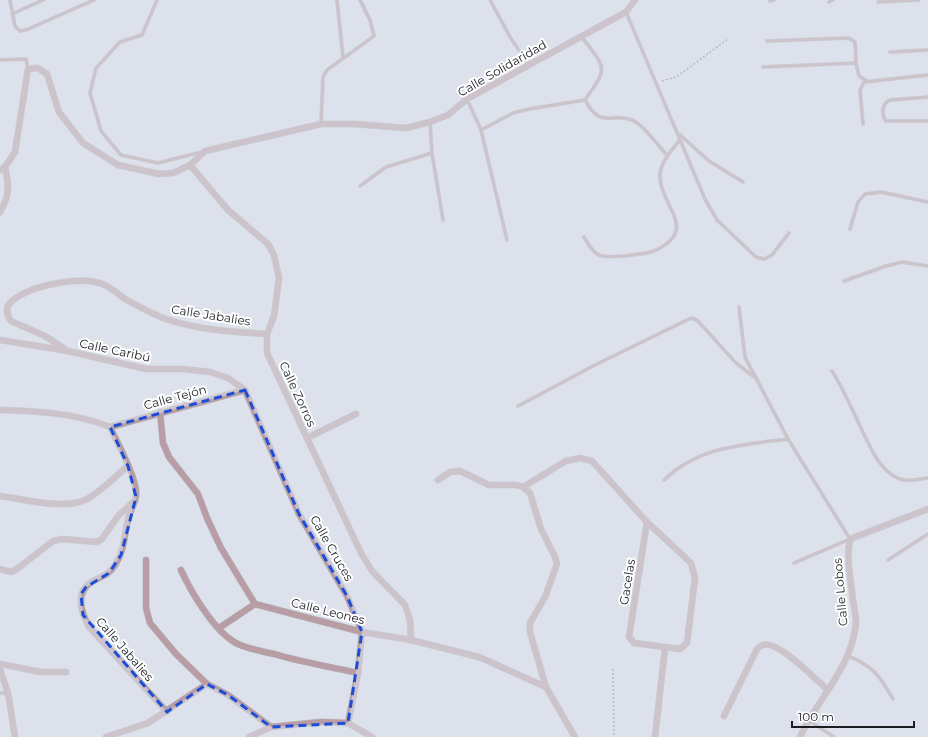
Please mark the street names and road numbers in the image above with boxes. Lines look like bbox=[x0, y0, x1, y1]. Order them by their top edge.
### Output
street label: Calle Solidaridad bbox=[455, 36, 549, 100]
street label: Calle Jabalies bbox=[170, 301, 252, 329]
street label: Calle Caribú bbox=[78, 335, 152, 365]
street label: Calle Zorros bbox=[276, 359, 320, 429]
street label: Calle Tejón bbox=[142, 381, 208, 413]
street label: Calle Cruces bbox=[307, 512, 357, 584]
street label: Calle Lobos bbox=[830, 557, 850, 627]
street label: Gacelas bbox=[616, 558, 638, 606]
street label: Calle Leones bbox=[290, 595, 366, 627]
street label: Calle Jabalies bbox=[93, 614, 157, 684]

